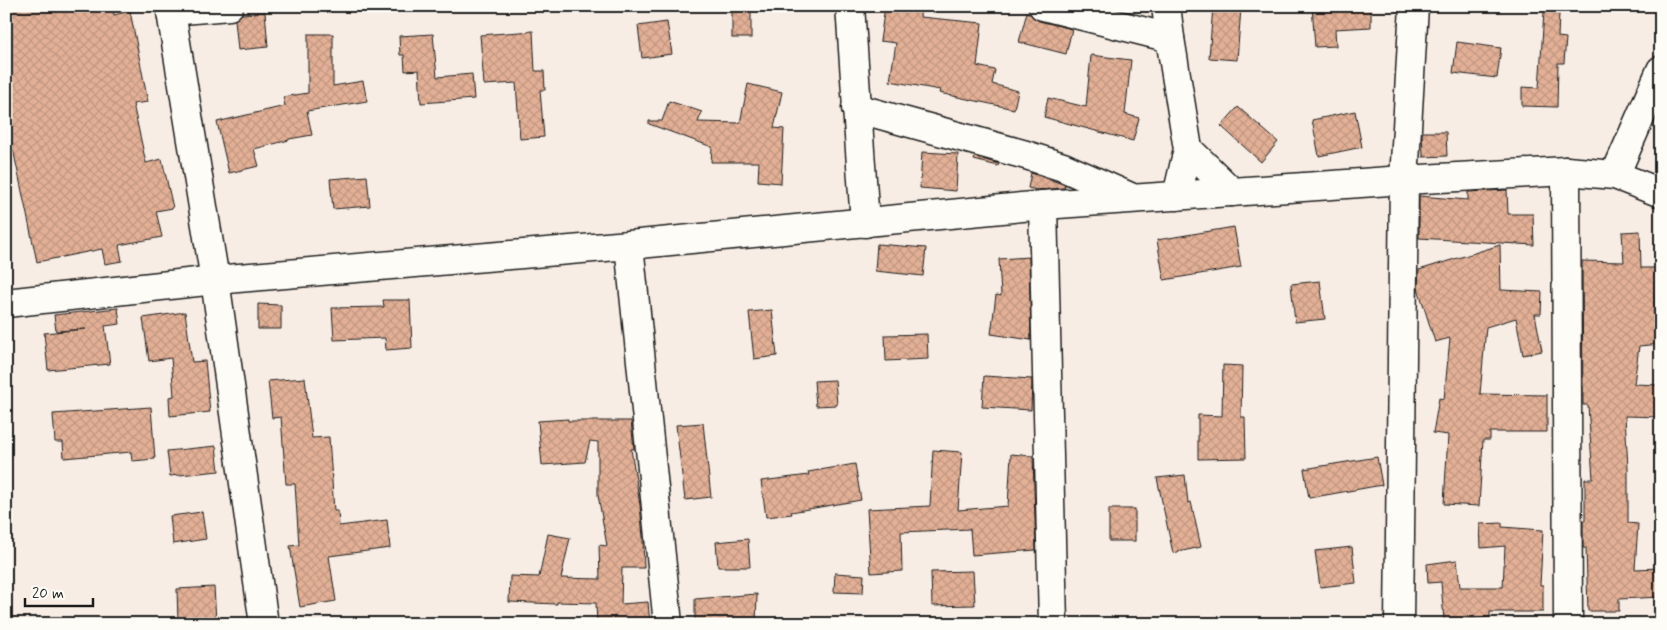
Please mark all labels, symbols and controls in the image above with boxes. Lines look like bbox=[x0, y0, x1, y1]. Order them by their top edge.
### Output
scale bar bbox=[25, 575, 92, 607]
text: 20 m bbox=[32, 584, 64, 604]

